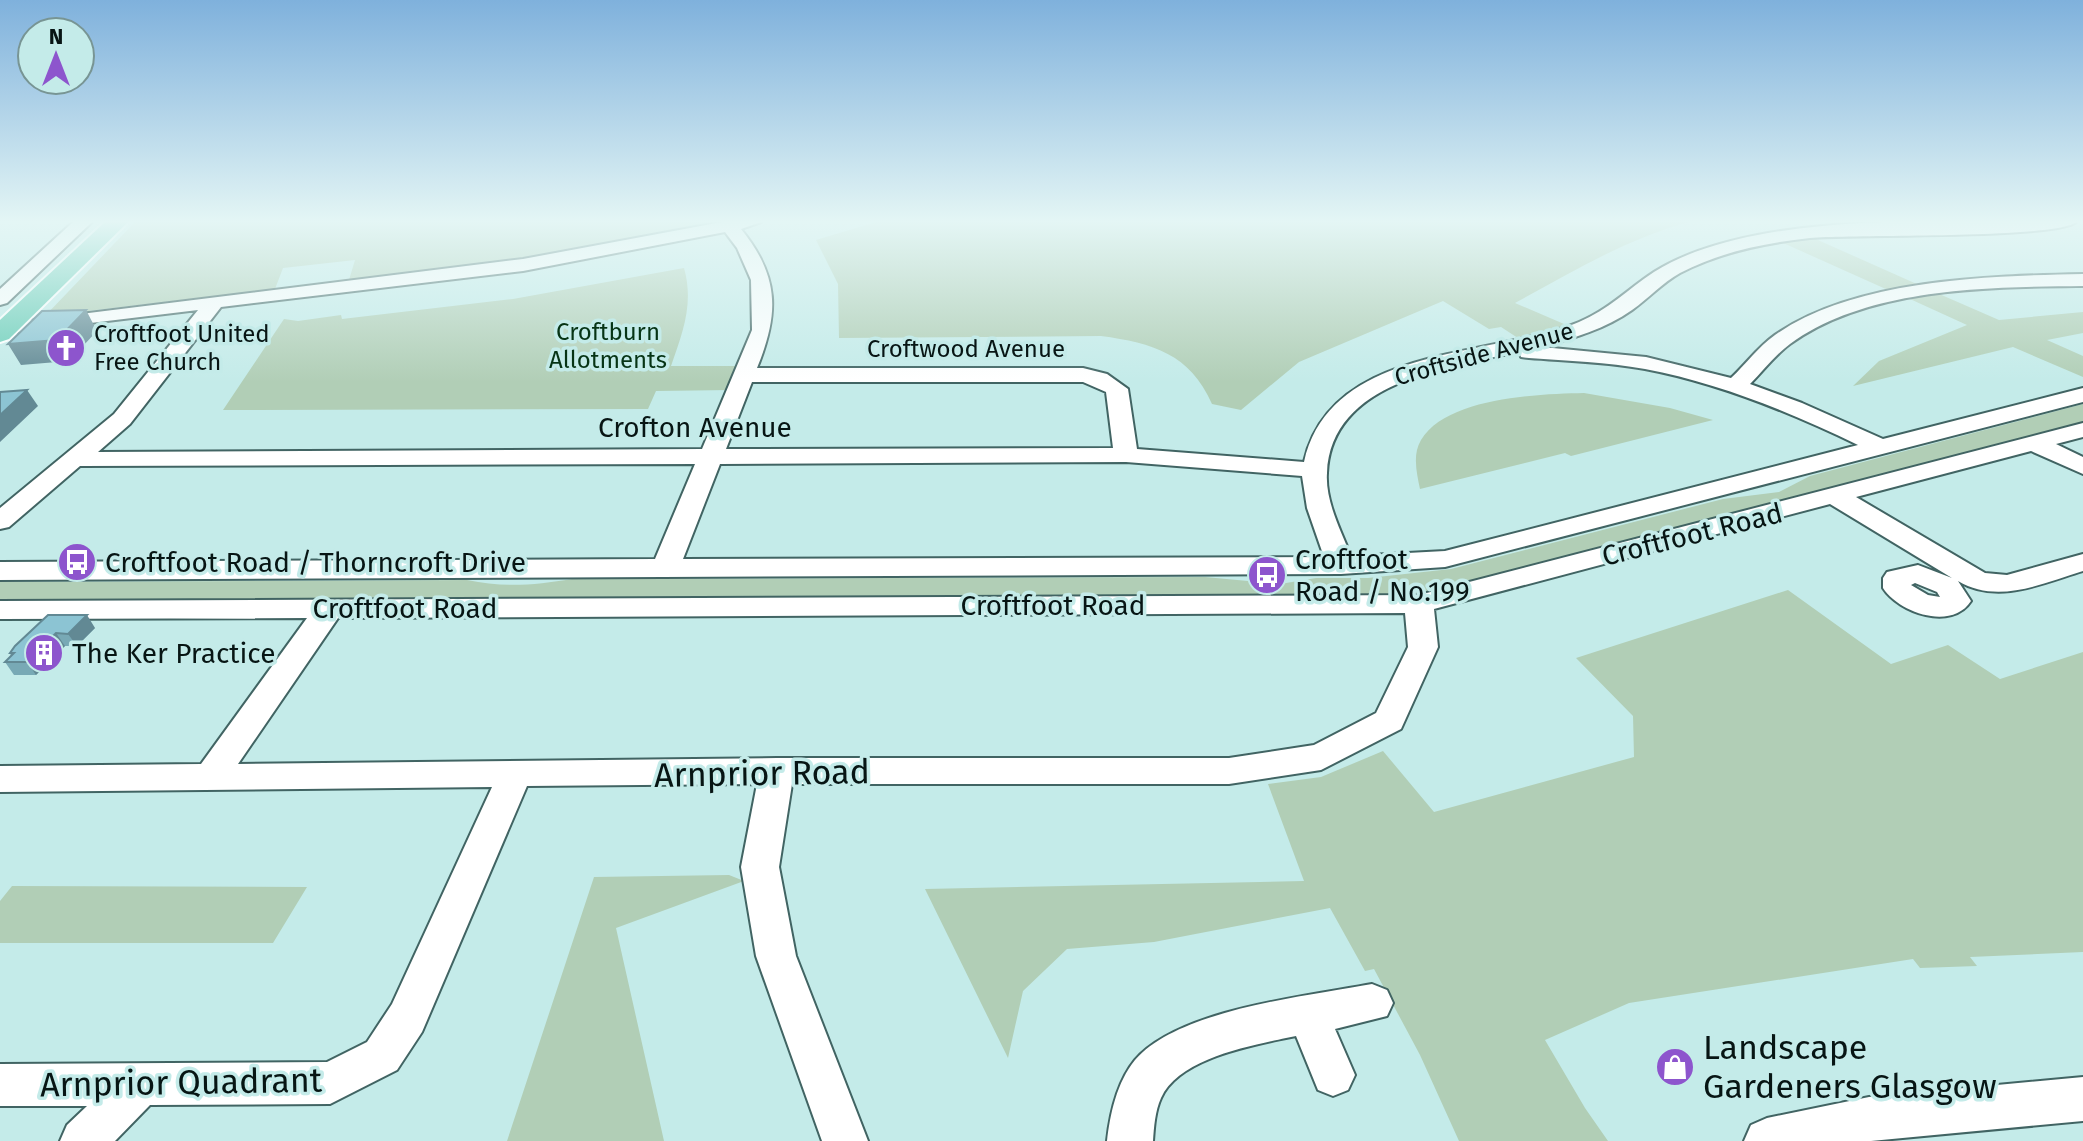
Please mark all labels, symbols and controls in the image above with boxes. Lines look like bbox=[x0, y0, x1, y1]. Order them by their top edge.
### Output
north arrow bbox=[16, 16, 96, 96]
text: N bbox=[49, 23, 63, 50]
street label: Croftside Avenue bbox=[1392, 317, 1576, 391]
park label: Croftburn Allotments bbox=[549, 318, 667, 374]
place label: Croftfoot United Free Church bbox=[94, 320, 270, 376]
church icon: Croftfoot United Free Church bbox=[45, 327, 87, 369]
street label: Croftwood Avenue bbox=[867, 335, 1065, 363]
street label: Crofton Avenue bbox=[598, 411, 792, 444]
street label: Croftfoot Road bbox=[1598, 496, 1786, 573]
bus stop icon: Croftfoot Road / Thorncroft Drive bbox=[56, 541, 98, 583]
place label: Croftfoot Road / No.199 bbox=[1295, 543, 1470, 608]
place label: Croftfoot Road / Thorncroft Drive bbox=[105, 546, 526, 579]
bus stop icon: Croftfoot Road / No.199 bbox=[1246, 554, 1288, 596]
street label: Croftfoot Road bbox=[961, 589, 1145, 622]
street label: Croftfoot Road bbox=[313, 592, 497, 625]
building icon: The Ker Practice bbox=[23, 632, 65, 674]
place label: The Ker Practice bbox=[72, 637, 275, 670]
street label: Arnprior Road bbox=[654, 751, 870, 796]
place label: Landscape Gardeners Glasgow bbox=[1703, 1027, 1997, 1107]
shop icon: Landscape Gardeners Glasgow bbox=[1654, 1046, 1696, 1088]
street label: Arnprior Quadrant bbox=[40, 1060, 323, 1105]

